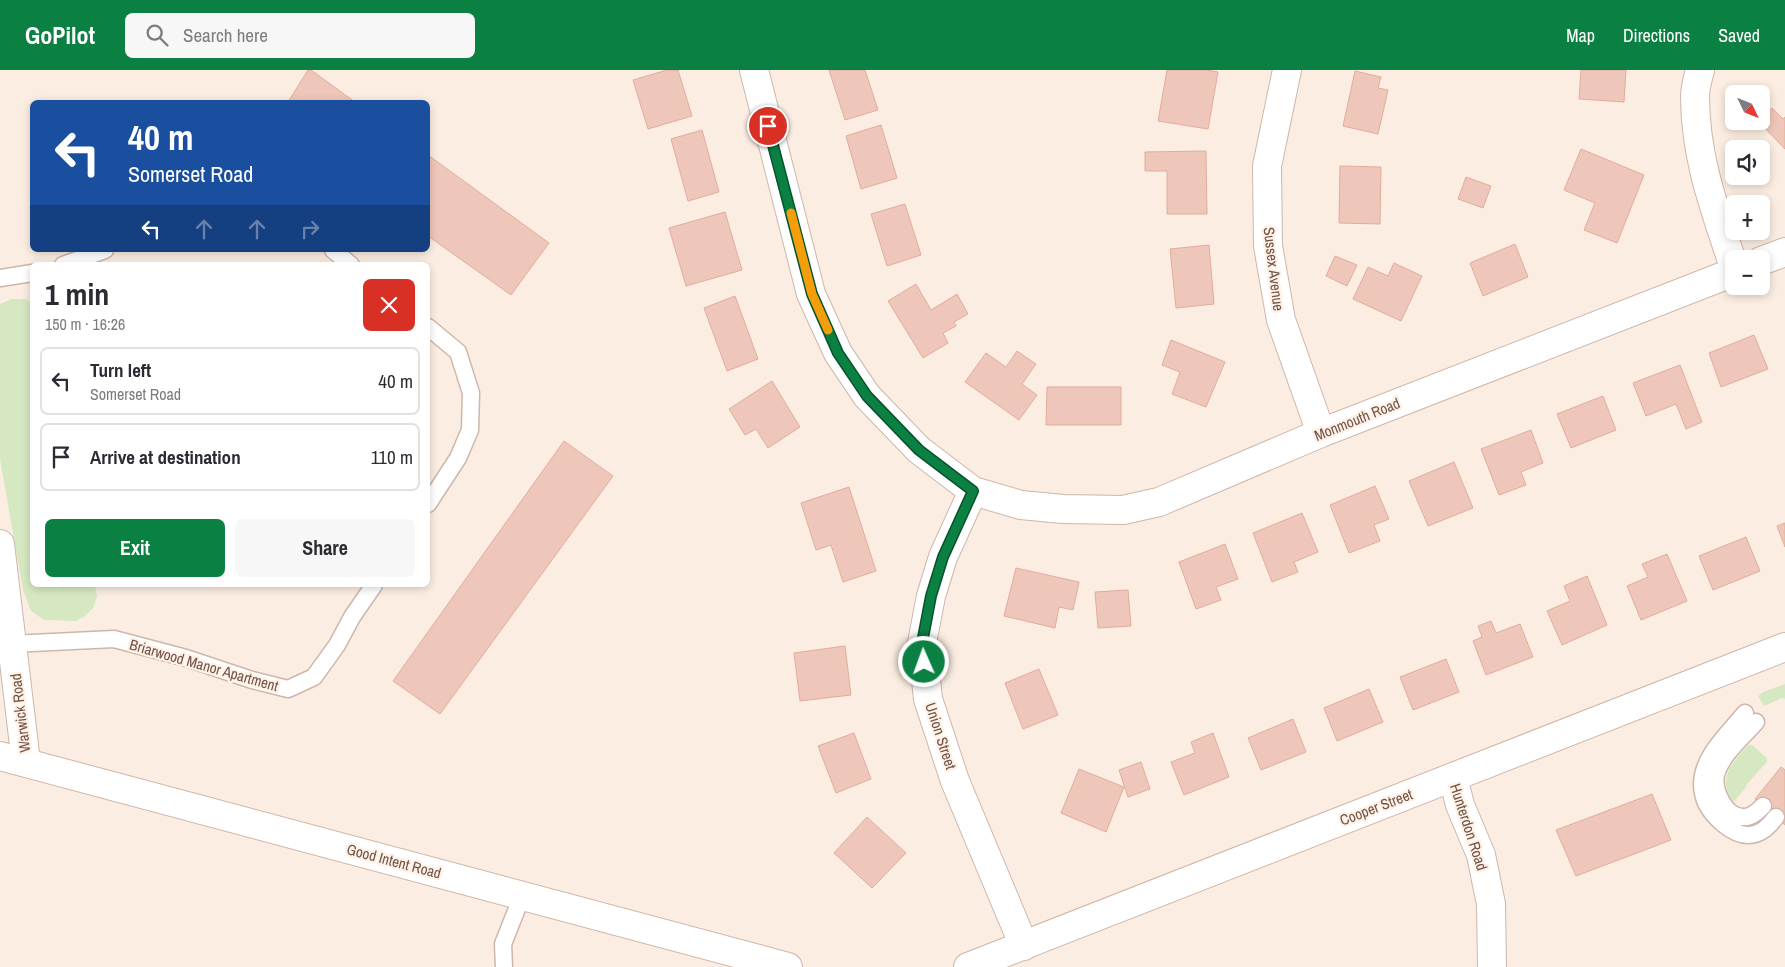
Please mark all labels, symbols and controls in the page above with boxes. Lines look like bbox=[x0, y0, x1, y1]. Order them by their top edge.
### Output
search box bbox=[125, 13, 475, 58]
text: GoPilot bbox=[25, 19, 95, 51]
icon: search bbox=[143, 21, 171, 49]
text: Search here bbox=[183, 22, 268, 48]
text: Map bbox=[1566, 23, 1595, 48]
text: Directions bbox=[1623, 23, 1690, 48]
text: Saved bbox=[1718, 23, 1760, 48]
north arrow bbox=[1725, 85, 1770, 130]
map controls bbox=[1725, 85, 1770, 295]
pin bbox=[747, 105, 789, 147]
icon: arrive bbox=[754, 112, 782, 140]
text: 40 m bbox=[128, 114, 193, 161]
icon: left bbox=[45, 120, 110, 185]
button: sound bbox=[1725, 140, 1770, 185]
text: Somerset Road bbox=[128, 159, 253, 189]
button: + bbox=[1725, 195, 1770, 240]
icon: left bbox=[137, 215, 165, 243]
icon: ahead bbox=[190, 215, 218, 243]
icon: ahead bbox=[243, 215, 271, 243]
icon: right bbox=[296, 215, 324, 243]
street label: Sussex Avenue bbox=[1258, 226, 1290, 312]
button: − bbox=[1725, 250, 1770, 295]
text: 1 min bbox=[45, 274, 109, 314]
button: close bbox=[363, 279, 415, 331]
text: 150 m · 16:26 bbox=[45, 313, 125, 335]
text: Turn left bbox=[90, 357, 151, 383]
icon: left bbox=[47, 367, 75, 395]
text: 40 m bbox=[378, 368, 413, 394]
text: Somerset Road bbox=[90, 383, 181, 405]
street label: Monmouth Road bbox=[1311, 392, 1403, 446]
icon: arrive bbox=[47, 443, 75, 471]
text: Arrive at destination bbox=[90, 444, 241, 470]
text: 110 m bbox=[371, 444, 413, 470]
button: Exit bbox=[45, 519, 225, 577]
button: Share bbox=[235, 519, 415, 577]
street label: Briarwood Manor Apartment bbox=[127, 634, 281, 696]
position arrow bbox=[897, 635, 949, 687]
street label: Warwick Road bbox=[5, 672, 35, 754]
street label: Union Street bbox=[920, 700, 962, 773]
street label: Hunterdon Road bbox=[1445, 781, 1493, 873]
street label: Cooper Street bbox=[1336, 783, 1416, 831]
street label: Good Intent Road bbox=[344, 838, 444, 884]

